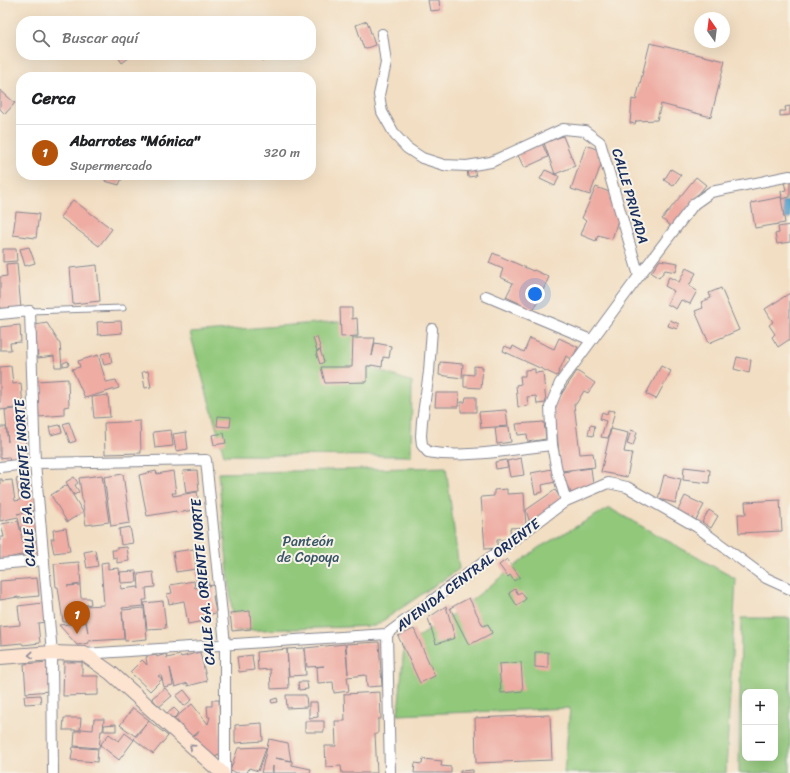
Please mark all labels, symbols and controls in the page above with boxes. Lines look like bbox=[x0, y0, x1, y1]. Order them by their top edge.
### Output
north arrow bbox=[694, 12, 730, 48]
search box bbox=[16, 16, 316, 60]
text: Buscar aquí bbox=[62, 25, 139, 51]
icon: search bbox=[30, 27, 52, 49]
text: Cerca bbox=[32, 83, 75, 113]
text: Abarrotes "Mónica" bbox=[70, 128, 200, 154]
text: 1 bbox=[42, 141, 48, 164]
text: 320 m bbox=[264, 141, 300, 164]
street label: CALLE PRIVADA bbox=[604, 145, 656, 247]
text: Supermercado bbox=[70, 154, 152, 177]
your location bbox=[525, 284, 545, 304]
street label: CALLE 5A. ORIENTE NORTE bbox=[7, 397, 43, 567]
street label: CALLE 6A. ORIENTE NORTE bbox=[183, 496, 223, 666]
street label: AVENIDA CENTRAL ORIENTE bbox=[389, 511, 547, 639]
park label: Panteón de Copoya bbox=[277, 529, 339, 570]
pin: 1 bbox=[64, 601, 90, 634]
one-way arrow bbox=[28, 650, 34, 659]
map controls bbox=[742, 689, 778, 761]
button: + bbox=[742, 689, 778, 725]
button: − bbox=[742, 725, 778, 761]
one-way arrow bbox=[189, 745, 197, 752]

